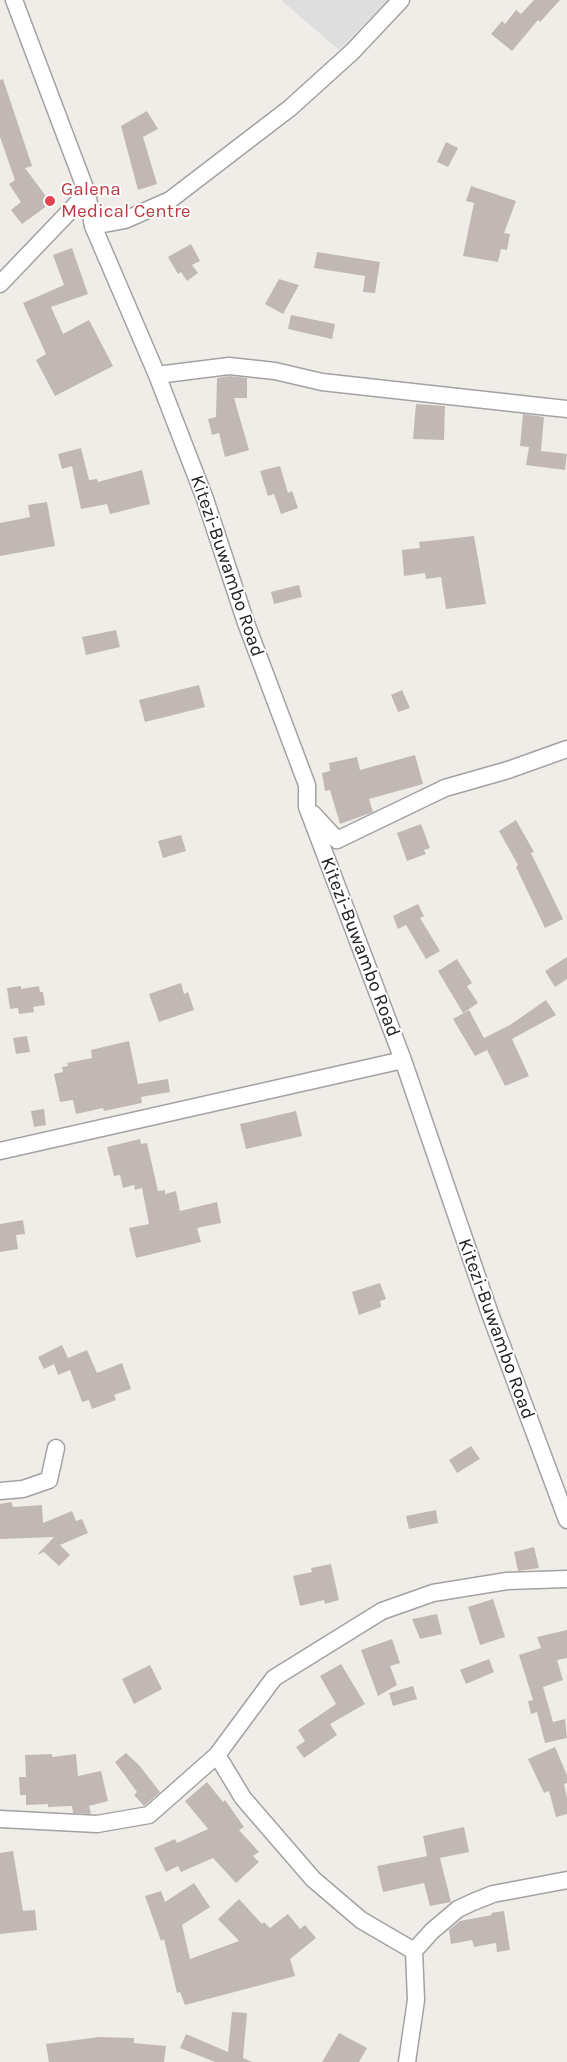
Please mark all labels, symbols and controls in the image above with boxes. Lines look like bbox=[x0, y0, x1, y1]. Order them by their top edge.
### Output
place label: Galena Medical Centre bbox=[61, 179, 191, 223]
marker: Galena Medical Centre bbox=[43, 194, 57, 208]
street label: Kitezi-Buwambo Road bbox=[185, 472, 269, 660]
street label: Kitezi-Buwambo Road bbox=[315, 854, 405, 1040]
street label: Kitezi-Buwambo Road bbox=[453, 1236, 539, 1422]

